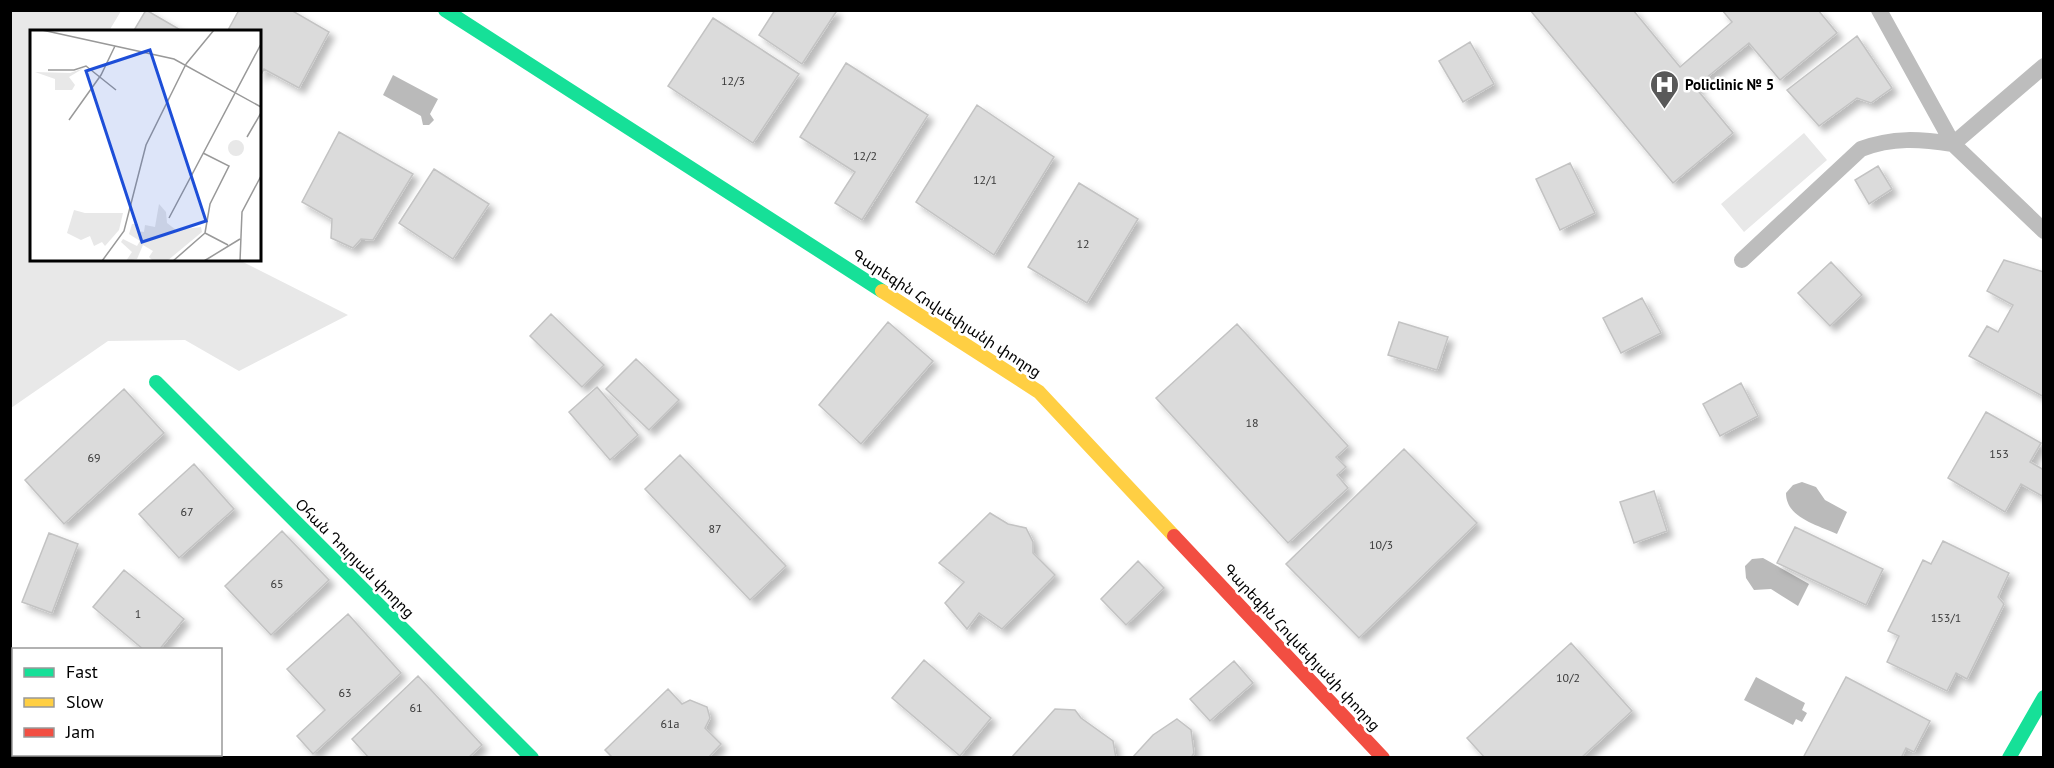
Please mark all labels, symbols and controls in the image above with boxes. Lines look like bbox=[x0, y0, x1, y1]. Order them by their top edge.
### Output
inset map bbox=[30, 30, 261, 261]
hospital icon: Policlinic № 5 bbox=[1648, 68, 1680, 110]
house number: 12/3 bbox=[721, 73, 745, 88]
place label: Policlinic № 5 bbox=[1685, 75, 1774, 94]
house number: 12/2 bbox=[853, 148, 877, 163]
house number: 12/1 bbox=[973, 172, 997, 187]
house number: 12 bbox=[1076, 236, 1090, 251]
street label: Գարեգին Հովսեփյանի փողոց bbox=[849, 245, 1045, 381]
house number: 18 bbox=[1245, 415, 1259, 430]
house number: 153 bbox=[1989, 446, 2009, 461]
house number: 69 bbox=[87, 450, 101, 465]
street label: Օհան Դուրյան փողոց bbox=[291, 494, 419, 622]
house number: 67 bbox=[180, 504, 194, 519]
house number: 87 bbox=[708, 521, 722, 536]
house number: 10/3 bbox=[1369, 537, 1393, 552]
street label: Գարեգին Հովսեփյանի փողոց bbox=[1219, 560, 1385, 734]
house number: 65 bbox=[270, 576, 284, 591]
house number: 1 bbox=[135, 606, 141, 621]
house number: 153/1 bbox=[1931, 610, 1961, 625]
legend bbox=[12, 648, 222, 756]
text: Fast bbox=[66, 660, 98, 683]
house number: 10/2 bbox=[1556, 670, 1580, 685]
house number: 63 bbox=[338, 685, 352, 700]
text: Slow bbox=[66, 690, 104, 713]
house number: 61 bbox=[409, 700, 423, 715]
house number: 61a bbox=[660, 716, 680, 731]
text: Jam bbox=[65, 720, 95, 743]

